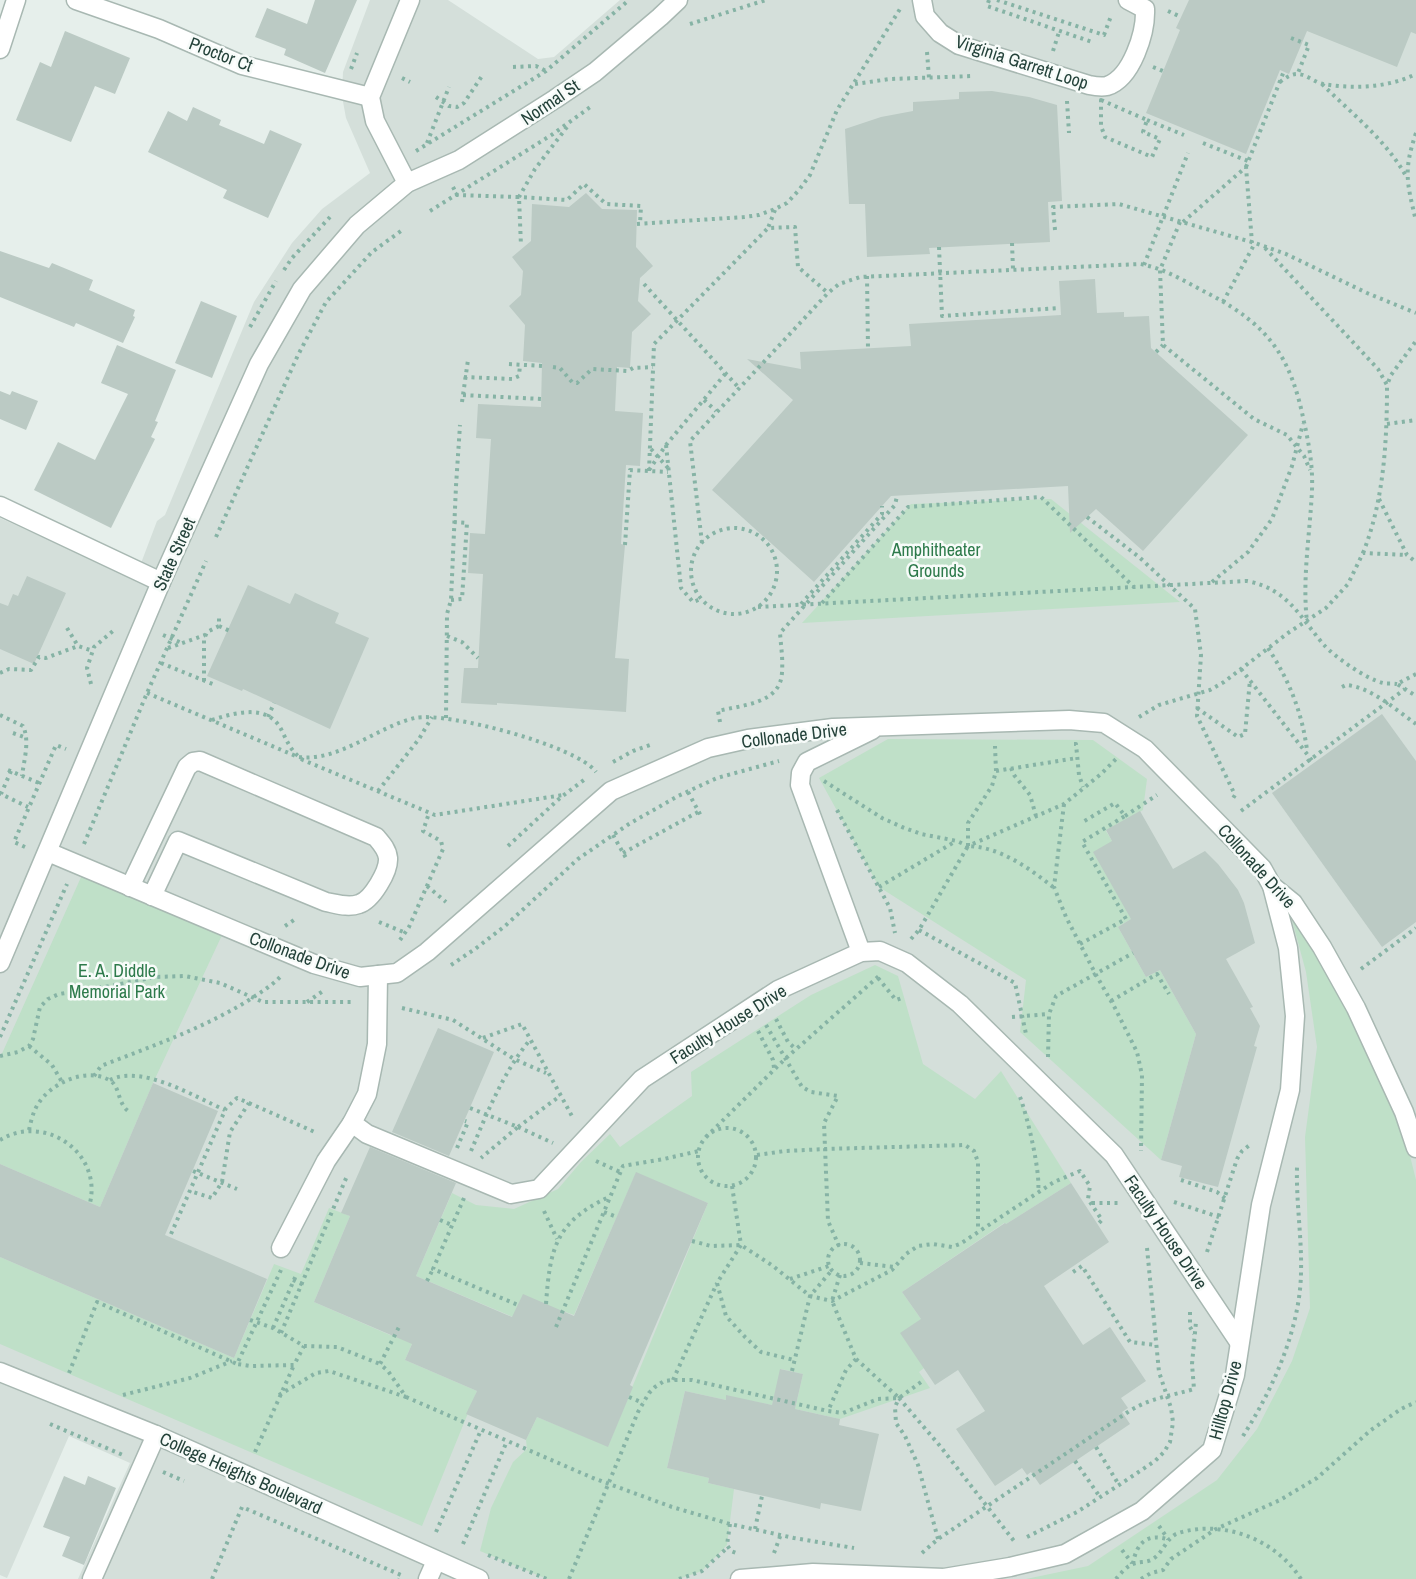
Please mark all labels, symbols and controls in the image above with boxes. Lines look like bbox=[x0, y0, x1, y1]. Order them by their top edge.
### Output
street label: Virginia Garrett Loop bbox=[952, 29, 1092, 95]
street label: Proctor Ct bbox=[186, 30, 256, 78]
street label: Normal St bbox=[516, 73, 584, 131]
street label: State Street bbox=[147, 513, 201, 595]
park label: Amphitheater Grounds bbox=[891, 537, 980, 583]
street label: Collonade Drive bbox=[740, 716, 848, 754]
street label: Collonade Drive bbox=[1212, 818, 1302, 914]
street label: Collonade Drive bbox=[246, 925, 354, 985]
park label: E. A. Diddle Memorial Park bbox=[69, 958, 166, 1004]
street label: Faculty House Drive bbox=[665, 978, 791, 1070]
street label: Faculty House Drive bbox=[1118, 1170, 1214, 1294]
street label: Hilltop Drive bbox=[1202, 1358, 1248, 1442]
street label: College Heights Boulevard bbox=[156, 1426, 326, 1520]

